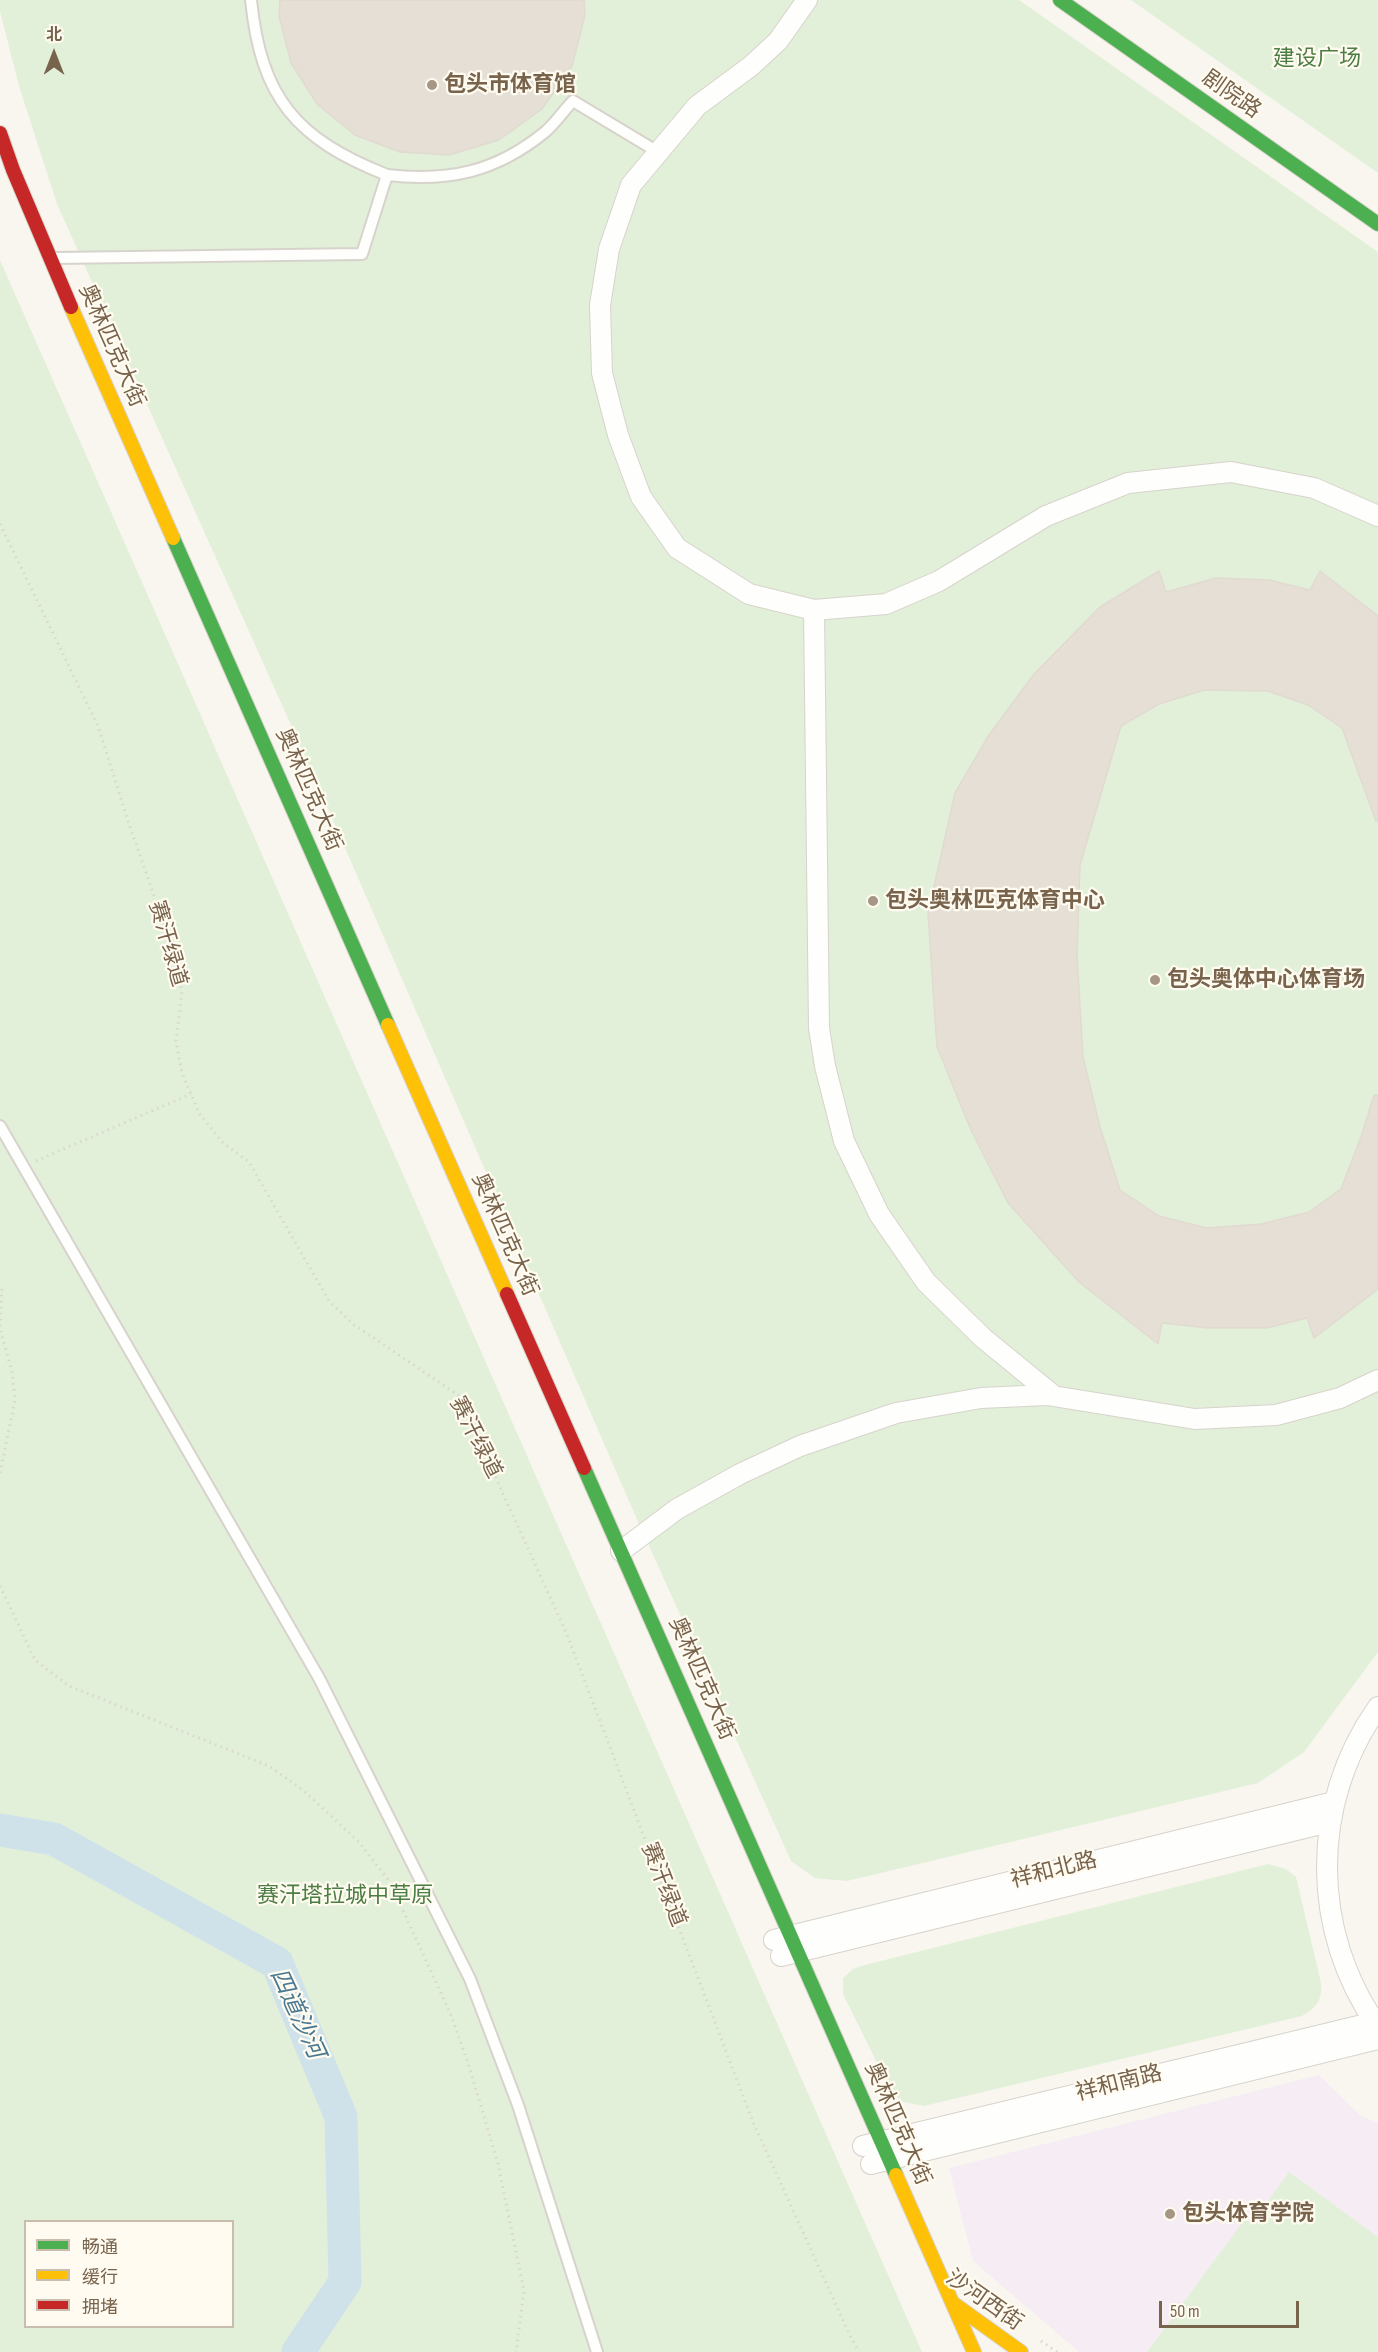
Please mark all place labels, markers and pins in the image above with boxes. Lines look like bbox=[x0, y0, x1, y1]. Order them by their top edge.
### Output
place label: 包头市体育馆 bbox=[444, 72, 576, 98]
marker: 包头市体育馆 bbox=[425, 78, 439, 92]
place label: 包头奥林匹克体育中心 bbox=[885, 888, 1105, 914]
marker: 包头奥林匹克体育中心 bbox=[866, 894, 880, 908]
place label: 包头奥体中心体育场 bbox=[1167, 967, 1365, 993]
marker: 包头奥体中心体育场 bbox=[1148, 973, 1162, 987]
place label: 包头体育学院 bbox=[1182, 2201, 1314, 2227]
marker: 包头体育学院 bbox=[1163, 2207, 1177, 2221]

